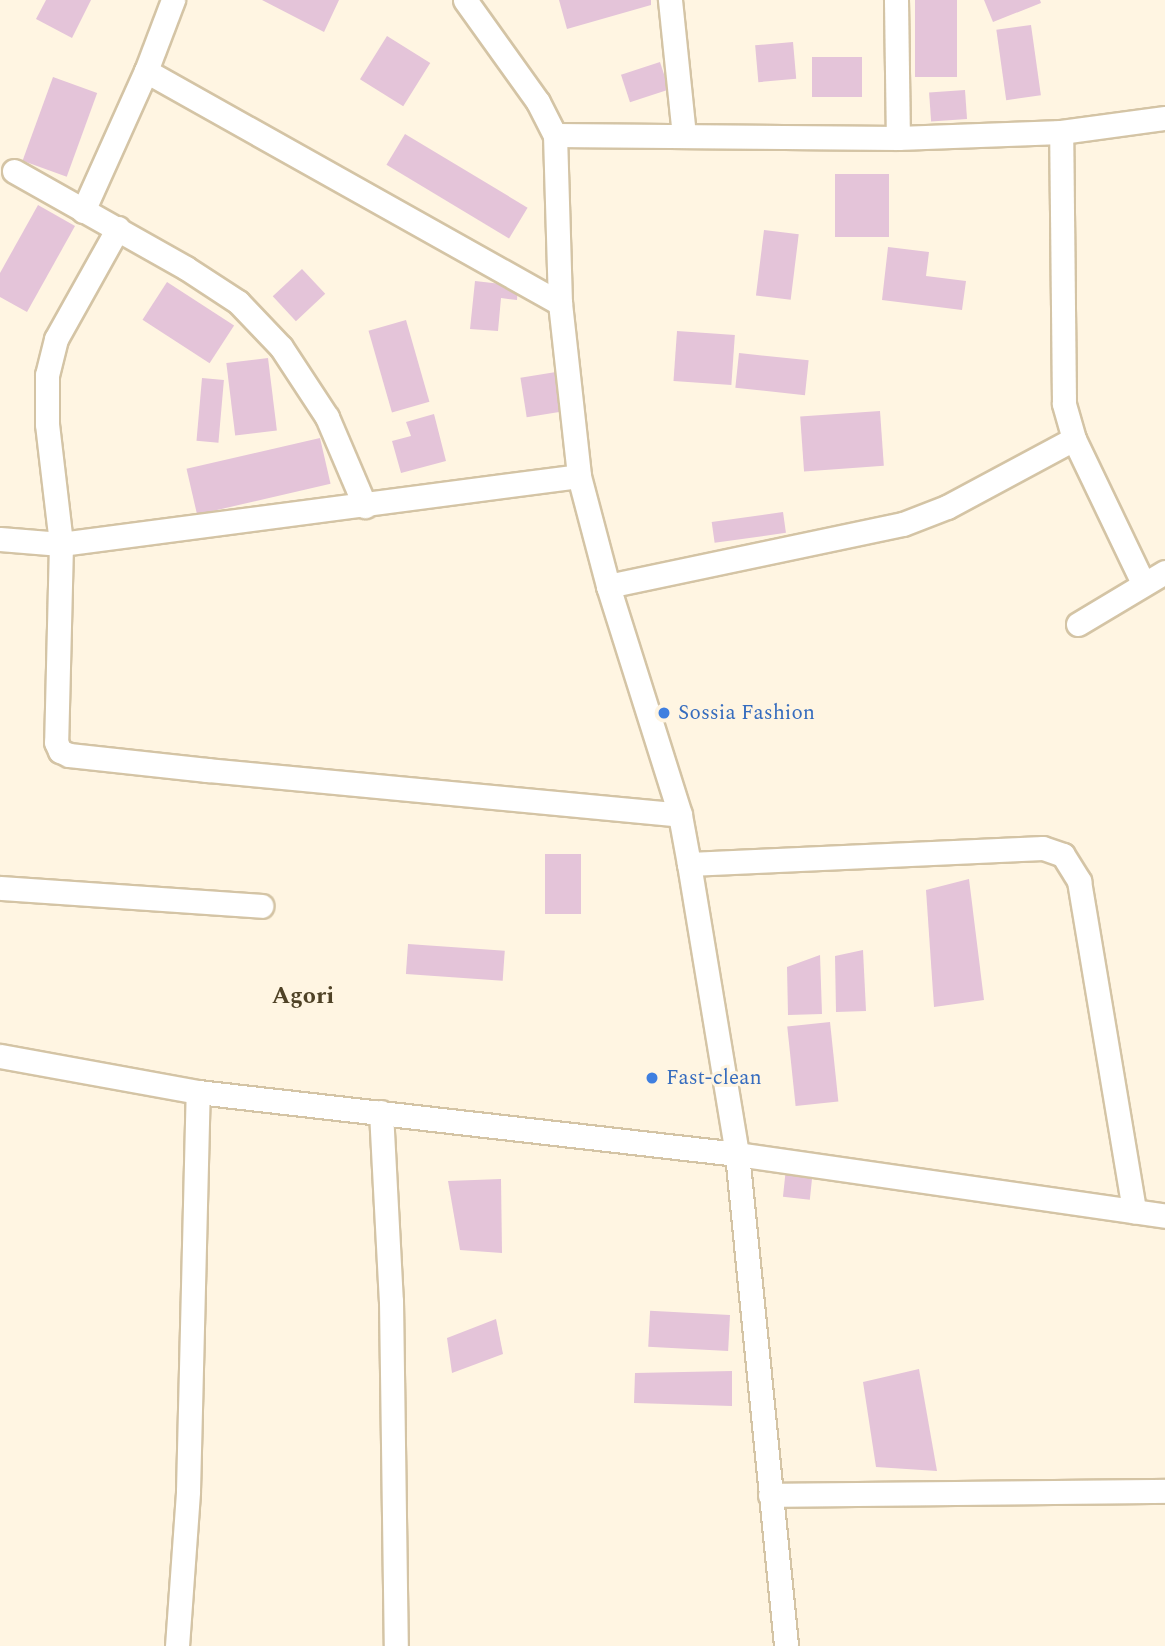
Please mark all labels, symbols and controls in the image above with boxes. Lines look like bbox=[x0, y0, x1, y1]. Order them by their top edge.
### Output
place label: Sossia Fashion bbox=[678, 700, 815, 726]
marker: Sossia Fashion bbox=[656, 705, 672, 721]
district label: Agori bbox=[272, 983, 334, 1011]
place label: Fast-clean bbox=[666, 1065, 762, 1091]
marker: Fast-clean bbox=[644, 1070, 660, 1086]

